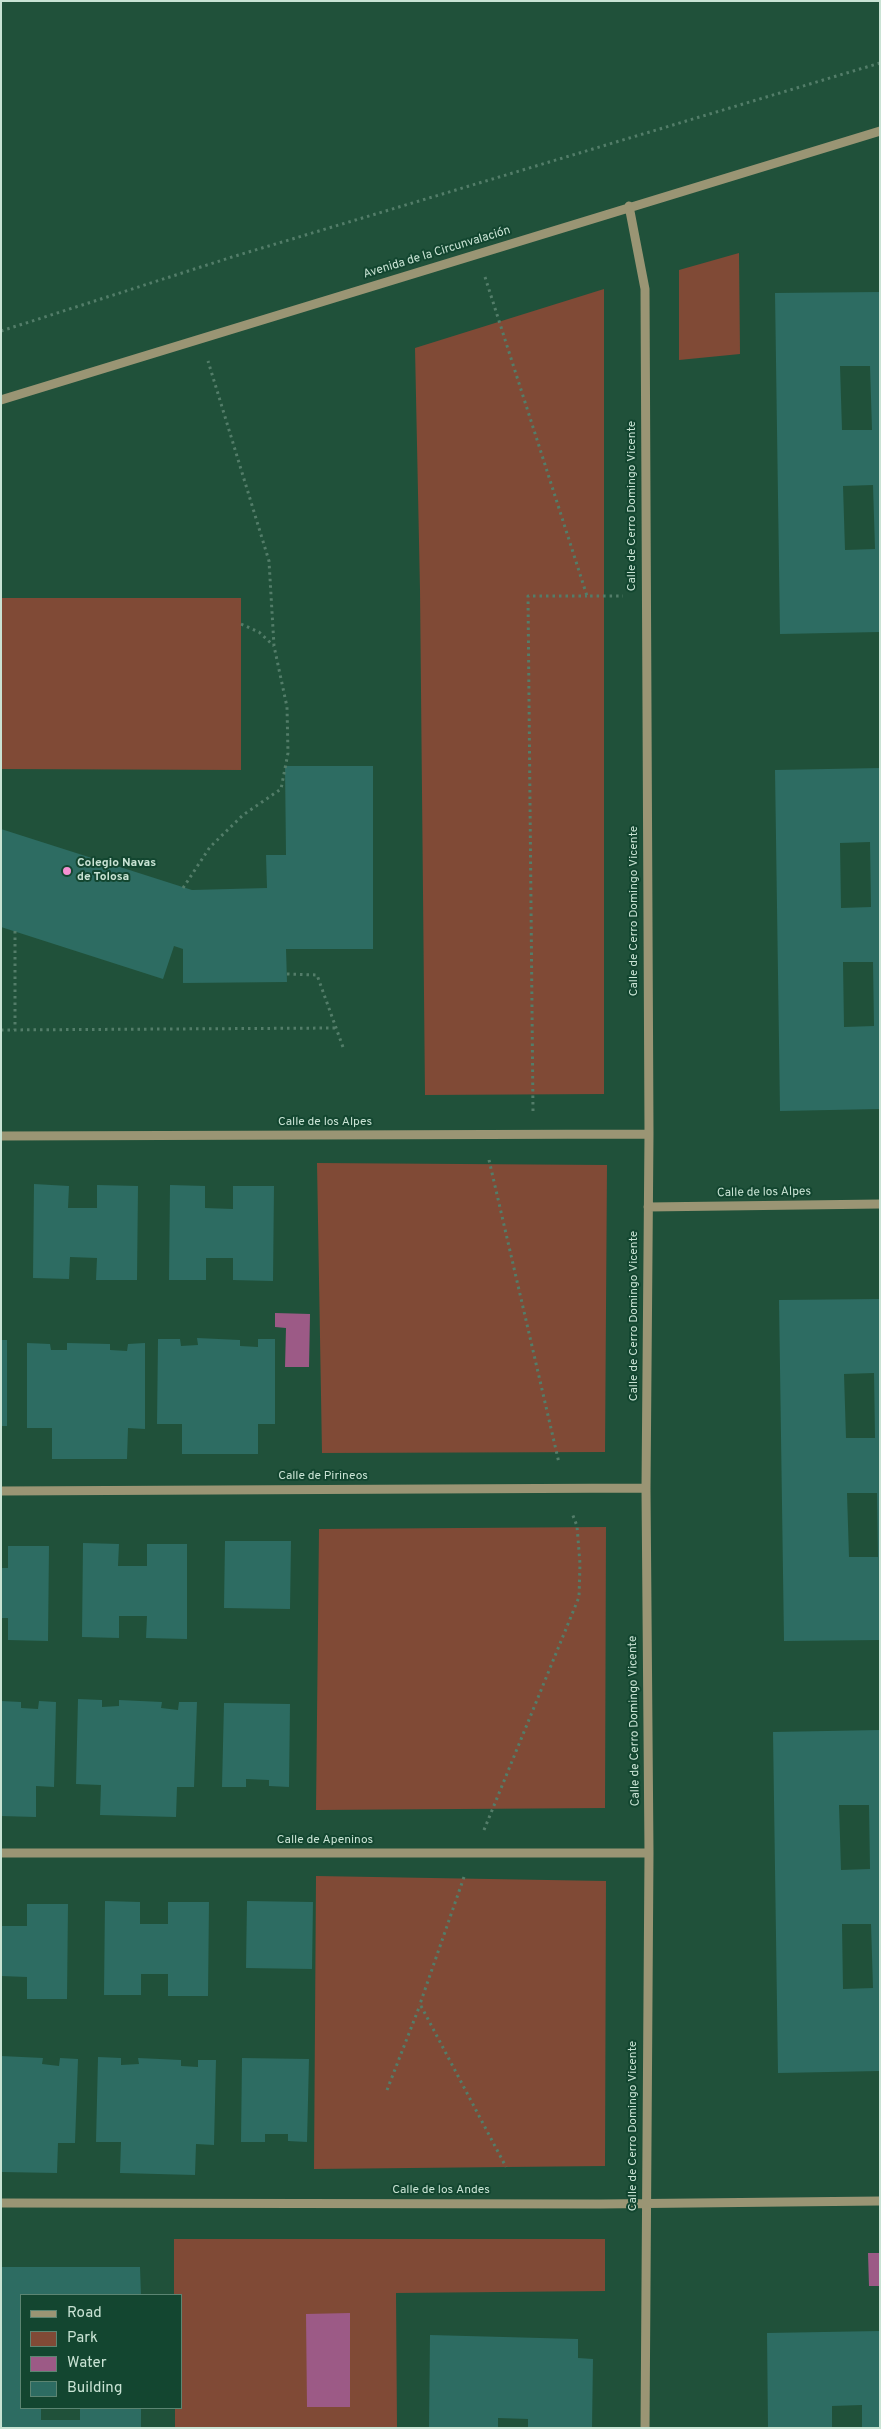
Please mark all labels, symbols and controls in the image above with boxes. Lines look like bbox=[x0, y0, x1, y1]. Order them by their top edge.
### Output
street label: Avenida de la Circunvalación bbox=[362, 224, 512, 282]
street label: Calle de Cerro Domingo Vicente bbox=[626, 421, 640, 591]
street label: Calle de Cerro Domingo Vicente bbox=[628, 826, 642, 996]
place label: Colegio Navas de Tolosa bbox=[77, 857, 156, 885]
marker: Colegio Navas de Tolosa bbox=[61, 865, 73, 877]
street label: Calle de los Alpes bbox=[278, 1116, 372, 1130]
street label: Calle de los Alpes bbox=[717, 1185, 811, 1201]
street label: Calle de Cerro Domingo Vicente bbox=[628, 1231, 642, 1401]
street label: Calle de Pirineos bbox=[278, 1470, 368, 1484]
street label: Calle de Cerro Domingo Vicente bbox=[626, 1636, 644, 1806]
street label: Calle de Apeninos bbox=[277, 1834, 373, 1848]
street label: Calle de Cerro Domingo Vicente bbox=[627, 2041, 641, 2211]
street label: Calle de los Andes bbox=[392, 2184, 490, 2198]
legend bbox=[20, 2294, 182, 2409]
text: Road bbox=[67, 2304, 102, 2323]
text: Park bbox=[67, 2329, 98, 2348]
text: Water bbox=[67, 2354, 106, 2373]
text: Building bbox=[67, 2379, 122, 2398]

